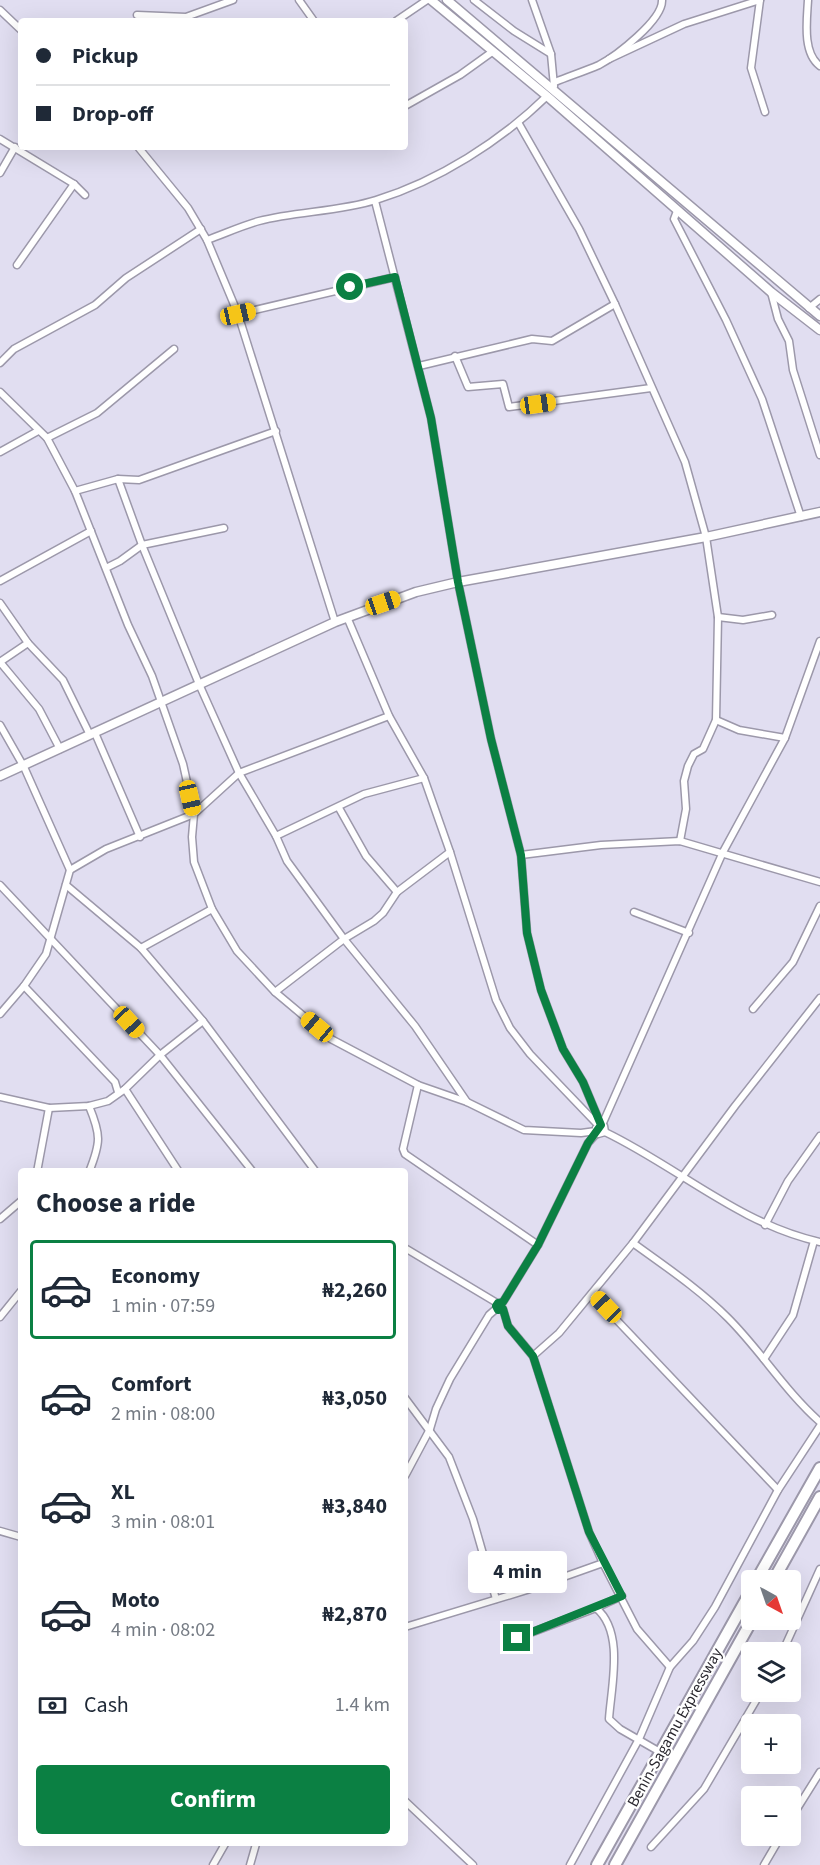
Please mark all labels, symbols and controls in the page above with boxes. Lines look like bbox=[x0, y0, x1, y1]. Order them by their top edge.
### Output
text: Pickup bbox=[72, 40, 138, 72]
text: Drop-off bbox=[72, 98, 153, 130]
route start bbox=[336, 273, 363, 300]
car bbox=[218, 301, 258, 327]
car bbox=[519, 393, 557, 415]
car bbox=[363, 589, 403, 617]
car bbox=[177, 778, 203, 818]
car bbox=[110, 1003, 148, 1041]
car bbox=[297, 1009, 337, 1045]
text: Choose a ride bbox=[36, 1184, 196, 1223]
text: Economy bbox=[111, 1260, 200, 1292]
icon: car bbox=[39, 1263, 93, 1317]
text: ₦2,260 bbox=[322, 1274, 387, 1306]
car bbox=[587, 1288, 625, 1326]
text: 1 min · 07:59 bbox=[111, 1292, 215, 1320]
text: Comfort bbox=[111, 1368, 192, 1400]
icon: car bbox=[39, 1371, 93, 1425]
text: ₦3,050 bbox=[322, 1382, 387, 1414]
text: 2 min · 08:00 bbox=[111, 1400, 215, 1428]
text: XL bbox=[111, 1476, 135, 1508]
icon: car bbox=[39, 1479, 93, 1533]
text: ₦3,840 bbox=[322, 1490, 387, 1522]
text: 3 min · 08:01 bbox=[111, 1508, 215, 1536]
callout: 4 min bbox=[468, 1551, 566, 1593]
text: 4 min bbox=[493, 1558, 542, 1586]
north arrow bbox=[741, 1570, 801, 1630]
map controls bbox=[741, 1570, 801, 1846]
text: Moto bbox=[111, 1584, 160, 1616]
icon: car bbox=[39, 1587, 93, 1641]
text: ₦2,870 bbox=[322, 1598, 387, 1630]
text: 4 min · 08:02 bbox=[111, 1616, 215, 1644]
route end bbox=[503, 1624, 530, 1651]
button: layers bbox=[741, 1642, 801, 1702]
street label: Benin-Sagamu Expressway bbox=[622, 1644, 728, 1811]
icon: cash bbox=[36, 1689, 69, 1722]
text: Cash bbox=[84, 1689, 129, 1721]
text: 1.4 km bbox=[335, 1691, 390, 1719]
button: + bbox=[741, 1714, 801, 1774]
button: Confirm bbox=[36, 1765, 390, 1834]
button: − bbox=[741, 1786, 801, 1846]

